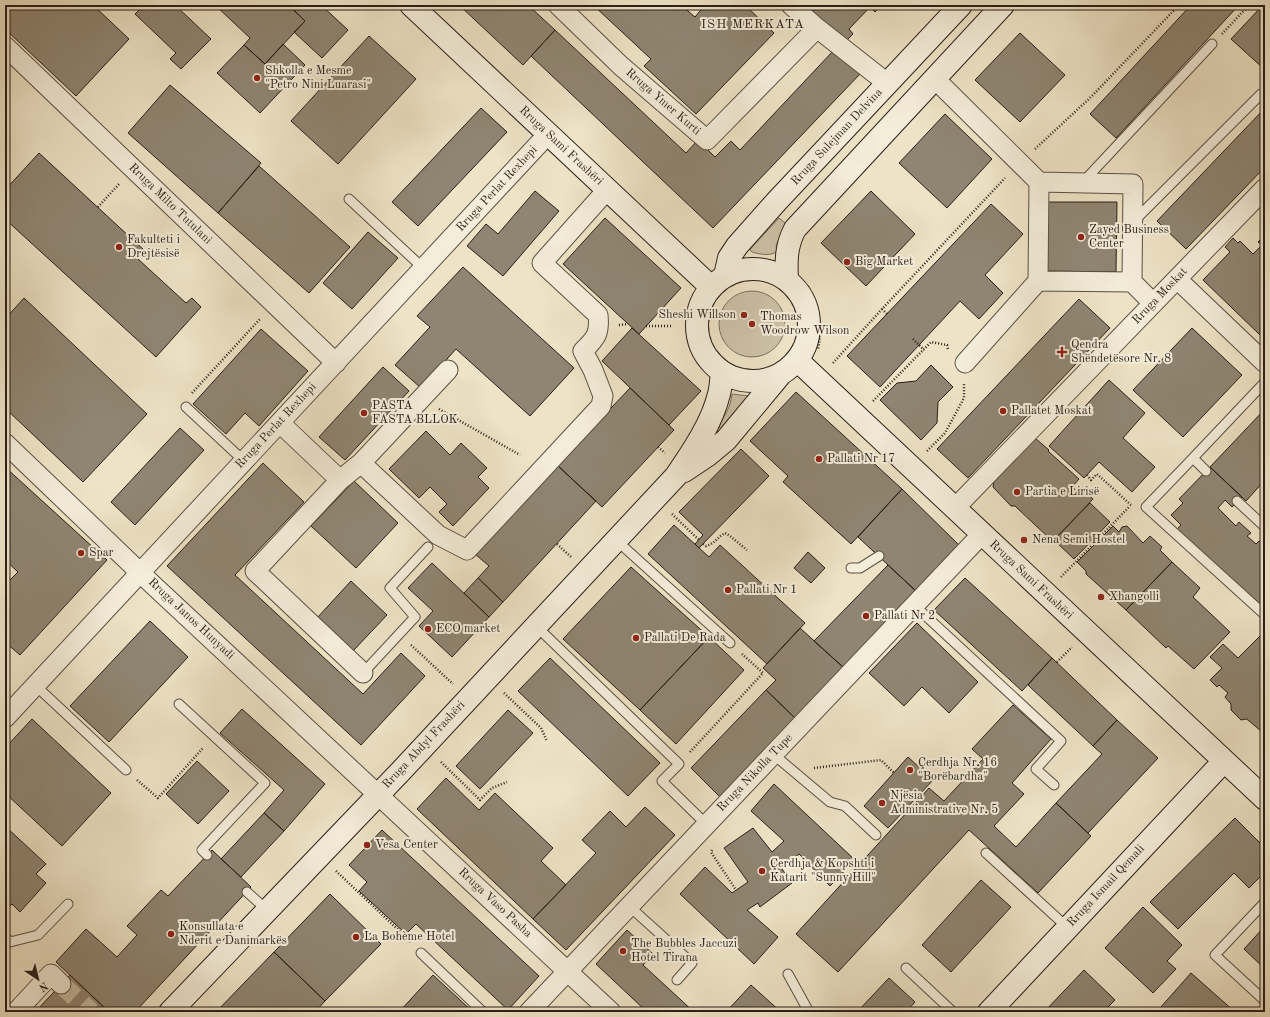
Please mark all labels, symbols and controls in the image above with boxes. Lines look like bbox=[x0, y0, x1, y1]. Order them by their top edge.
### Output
district label: ISH MERKATA bbox=[701, 18, 805, 31]
place label: Shkolla e Mesme "Petro Nini Luarasi" bbox=[265, 65, 371, 91]
street label: Rruga Ymer Kurti bbox=[623, 66, 703, 138]
marker: Shkolla e Mesme "Petro Nini Luarasi" bbox=[252, 73, 262, 83]
street label: Rruga Sulejman Delvina bbox=[789, 86, 885, 188]
street label: Rruga Sami Frashëri bbox=[517, 104, 605, 188]
street label: Rruga Perlat Rexhepi bbox=[454, 144, 540, 234]
street label: Rruga Milto Tutulani bbox=[126, 161, 214, 247]
place label: Zayed Business Center bbox=[1089, 224, 1169, 250]
marker: Zayed Business Center bbox=[1076, 232, 1086, 242]
place label: Fakulteti i Drejtësisë bbox=[127, 234, 180, 260]
marker: Fakulteti i Drejtësisë bbox=[114, 242, 124, 252]
place label: Big Market bbox=[855, 256, 913, 268]
marker: Big Market bbox=[842, 257, 852, 267]
street label: Rruga Moskat bbox=[1130, 265, 1190, 327]
place label: Sheshi Willson bbox=[659, 309, 737, 321]
marker: Sheshi Willson bbox=[739, 310, 749, 320]
place label: Thomas Woodrow Wilson bbox=[760, 311, 850, 337]
marker: Thomas Woodrow Wilson bbox=[747, 319, 757, 329]
place label: Qendra Shëndetësore Nr. 8 bbox=[1071, 339, 1171, 365]
marker: Qendra Shëndetësore Nr. 8 bbox=[1056, 346, 1068, 358]
street label: Rruga Perlat Rexhepi bbox=[233, 381, 319, 471]
place label: PASTA FASTA BLLOK bbox=[372, 400, 458, 426]
place label: Pallatet Moskat bbox=[1011, 405, 1092, 417]
marker: Pallatet Moskat bbox=[998, 406, 1008, 416]
marker: PASTA FASTA BLLOK bbox=[359, 408, 369, 418]
place label: Pallati Nr 17 bbox=[827, 453, 895, 465]
marker: Pallati Nr 17 bbox=[814, 454, 824, 464]
place label: Partia e Lirisë bbox=[1025, 486, 1100, 498]
marker: Partia e Lirisë bbox=[1012, 487, 1022, 497]
place label: Nena Semi Hostel bbox=[1032, 534, 1125, 546]
marker: Nena Semi Hostel bbox=[1019, 535, 1029, 545]
street label: Rruga Sami Frashëri bbox=[987, 538, 1075, 622]
place label: Spar bbox=[89, 547, 114, 559]
marker: Spar bbox=[76, 548, 86, 558]
street label: Rruga Janos Hunyadi bbox=[146, 576, 236, 662]
place label: Pallati Nr 1 bbox=[736, 584, 797, 596]
marker: Pallati Nr 1 bbox=[723, 585, 733, 595]
place label: Xhangolli bbox=[1109, 591, 1159, 603]
marker: Xhangolli bbox=[1096, 592, 1106, 602]
place label: Pallati Nr 2 bbox=[874, 610, 935, 622]
marker: Pallati Nr 2 bbox=[861, 611, 871, 621]
place label: ECO market bbox=[436, 623, 500, 635]
marker: ECO market bbox=[423, 624, 433, 634]
place label: Pallati De Rada bbox=[644, 632, 726, 644]
marker: Pallati De Rada bbox=[631, 633, 641, 643]
street label: Rruga Abdyl Frashëri bbox=[381, 699, 467, 791]
street label: Rruga Nikolla Tupe bbox=[715, 731, 795, 814]
place label: Çerdhja Nr. 16 "Borëbardha" bbox=[918, 757, 997, 783]
marker: Çerdhja Nr. 16 "Borëbardha" bbox=[905, 765, 915, 775]
place label: Njësia Administrative Nr. 5 bbox=[890, 790, 998, 816]
marker: Njësia Administrative Nr. 5 bbox=[877, 798, 887, 808]
place label: Vesa Center bbox=[375, 839, 438, 851]
marker: Vesa Center bbox=[362, 840, 372, 850]
street label: Rruga Ismail Qemali bbox=[1065, 843, 1147, 929]
place label: Çerdhja & Kopshti i Katarit "Sunny Hill" bbox=[770, 858, 876, 884]
street label: Rruga Vaso Pasha bbox=[456, 866, 534, 940]
marker: Çerdhja & Kopshti i Katarit "Sunny Hill" bbox=[757, 866, 767, 876]
place label: Konsullata e Nderit e Danimarkës bbox=[179, 921, 287, 947]
marker: Konsullata e Nderit e Danimarkës bbox=[166, 929, 176, 939]
place label: La Bohème Hotel bbox=[364, 931, 454, 943]
marker: La Bohème Hotel bbox=[351, 932, 361, 942]
place label: The Bubbles Jaccuzi Hotel Tirana bbox=[631, 938, 737, 964]
marker: The Bubbles Jaccuzi Hotel Tirana bbox=[618, 946, 628, 956]
north arrow bbox=[18, 959, 58, 999]
text: N bbox=[36, 979, 49, 993]

